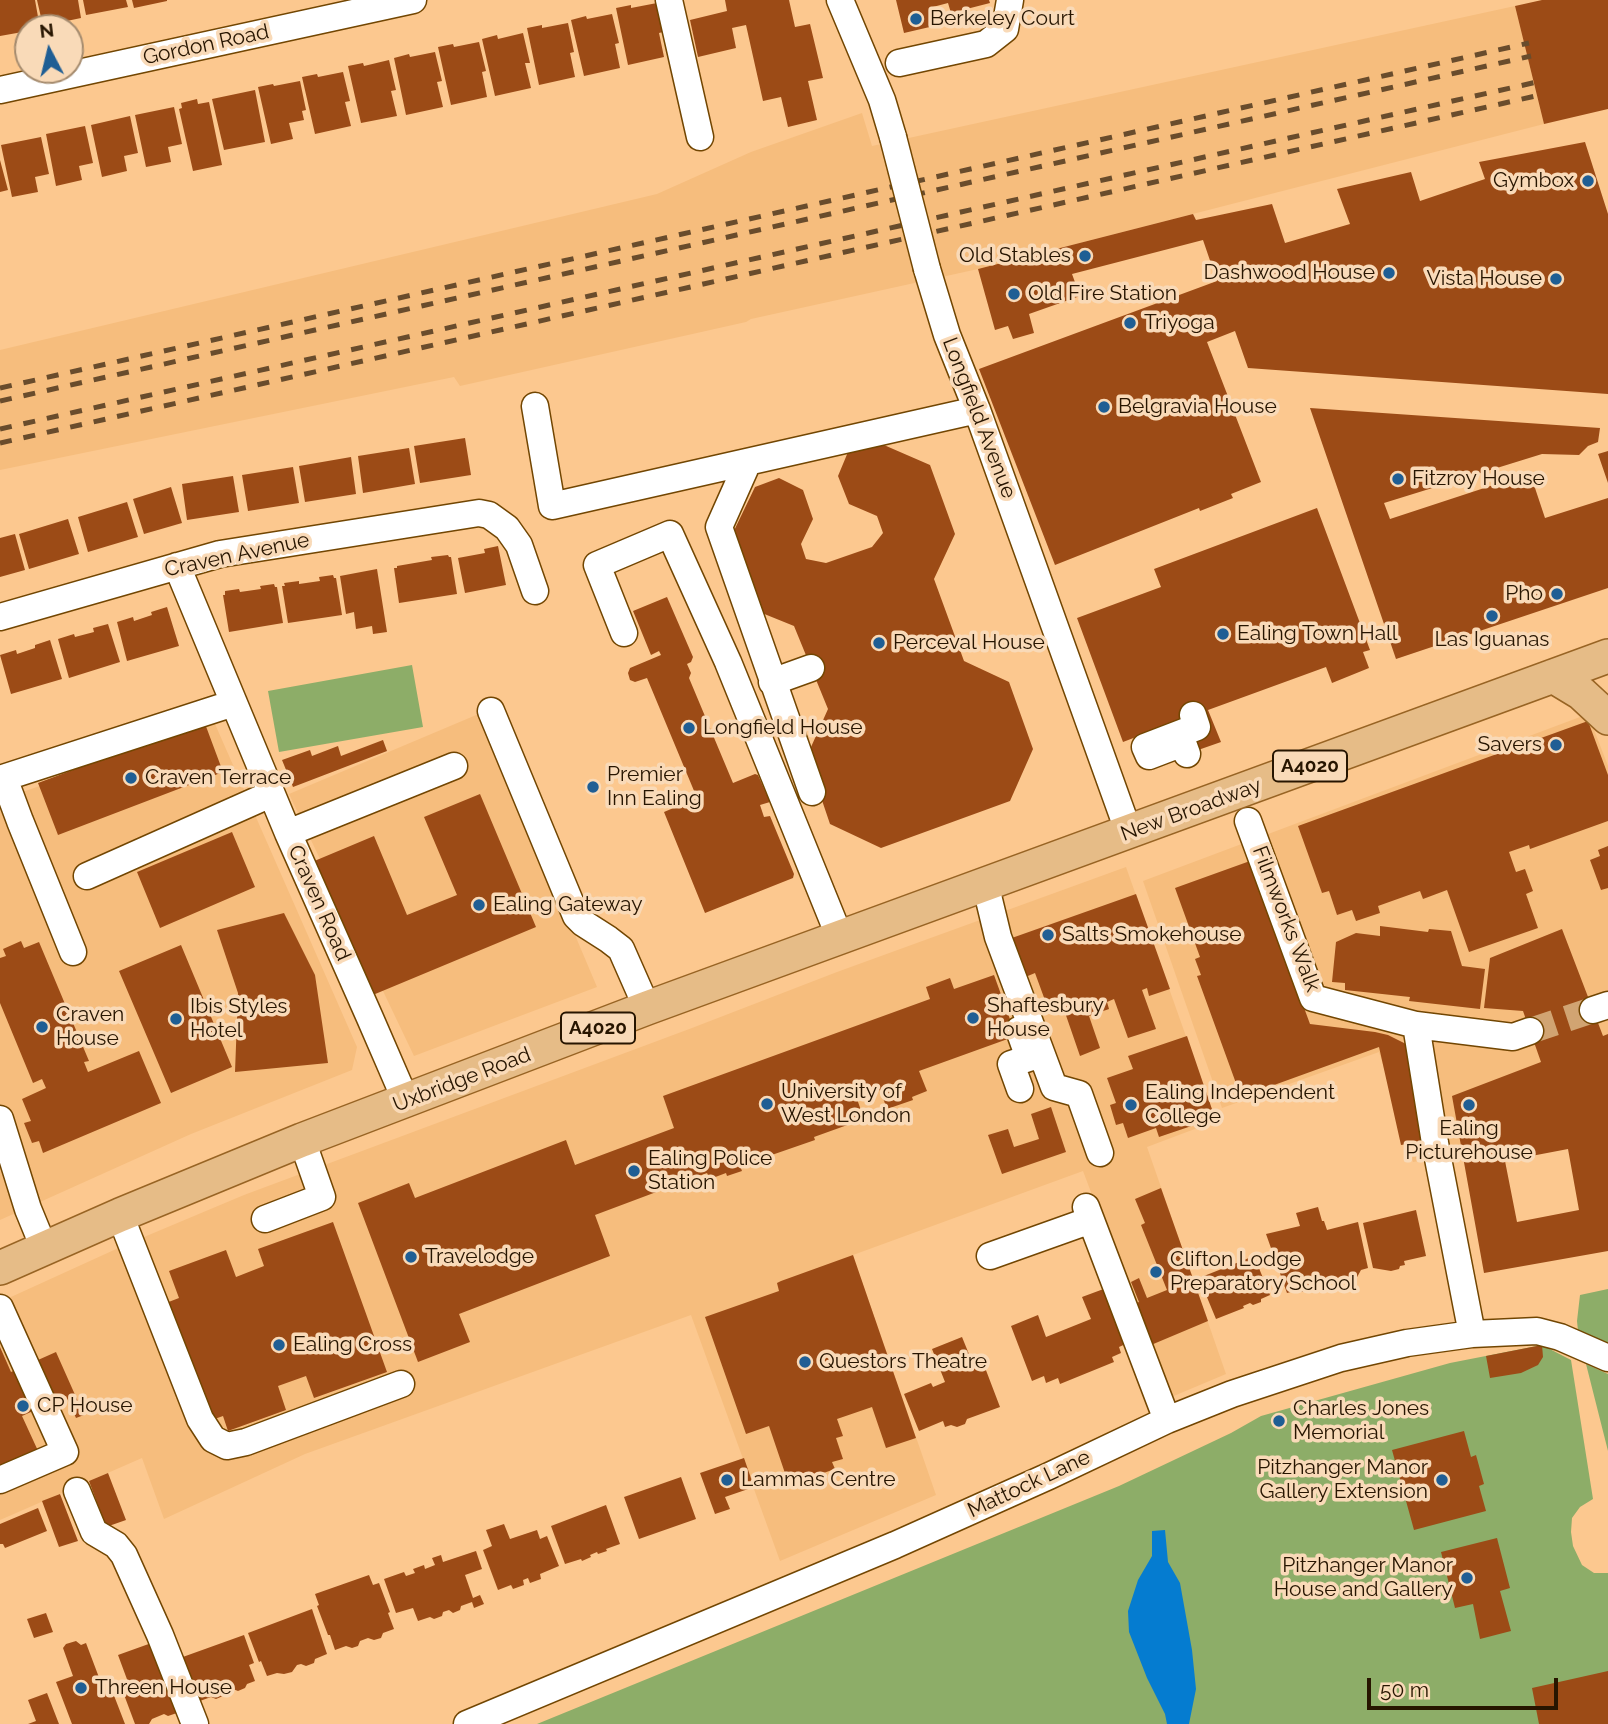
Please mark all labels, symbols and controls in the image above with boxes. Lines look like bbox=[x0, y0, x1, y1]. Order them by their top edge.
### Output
place label: Berkeley Court bbox=[930, 6, 1075, 32]
marker: Berkeley Court bbox=[908, 11, 924, 27]
north arrow bbox=[14, 14, 84, 84]
text: N bbox=[38, 18, 55, 42]
street label: Gordon Road bbox=[141, 19, 271, 71]
place label: Gymbox bbox=[1493, 168, 1574, 194]
marker: Gymbox bbox=[1580, 173, 1596, 189]
place label: Old Stables bbox=[959, 243, 1071, 269]
marker: Old Stables bbox=[1077, 248, 1093, 264]
place label: Dashwood House bbox=[1204, 260, 1375, 286]
marker: Dashwood House bbox=[1381, 265, 1397, 281]
place label: Vista House bbox=[1426, 266, 1542, 292]
marker: Vista House bbox=[1548, 271, 1564, 287]
place label: Old Fire Station bbox=[1028, 281, 1177, 307]
marker: Old Fire Station bbox=[1006, 286, 1022, 302]
place label: Triyoga bbox=[1144, 310, 1215, 336]
marker: Triyoga bbox=[1122, 315, 1138, 331]
street label: Longfield Avenue bbox=[937, 334, 1021, 502]
place label: Belgravia House bbox=[1118, 394, 1277, 420]
marker: Belgravia House bbox=[1096, 399, 1112, 415]
place label: Fitzroy House bbox=[1412, 466, 1545, 492]
marker: Fitzroy House bbox=[1390, 471, 1406, 487]
street label: Craven Avenue bbox=[162, 527, 312, 583]
place label: Pho bbox=[1505, 581, 1543, 607]
marker: Pho bbox=[1549, 586, 1565, 602]
marker: Las Iguanas bbox=[1484, 608, 1500, 624]
place label: Ealing Town Hall bbox=[1237, 621, 1398, 647]
marker: Ealing Town Hall bbox=[1215, 626, 1231, 642]
place label: Las Iguanas bbox=[1435, 627, 1549, 653]
place label: Perceval House bbox=[893, 630, 1045, 656]
marker: Perceval House bbox=[871, 635, 887, 651]
place label: Longfield House bbox=[703, 715, 863, 741]
marker: Longfield House bbox=[681, 720, 697, 736]
place label: Savers bbox=[1477, 732, 1542, 758]
marker: Savers bbox=[1548, 737, 1564, 753]
road number: A4020 bbox=[1273, 750, 1347, 782]
place label: Premier Inn Ealing bbox=[607, 762, 702, 812]
place label: Craven Terrace bbox=[145, 765, 291, 791]
marker: Craven Terrace bbox=[123, 770, 139, 786]
street label: New Broadway bbox=[1117, 773, 1265, 847]
marker: Premier Inn Ealing bbox=[585, 779, 601, 795]
street label: Craven Road bbox=[282, 841, 356, 965]
street label: Filmworks Walk bbox=[1247, 843, 1325, 995]
place label: Ealing Gateway bbox=[493, 892, 643, 918]
marker: Ealing Gateway bbox=[471, 897, 487, 913]
place label: Salts Smokehouse bbox=[1062, 922, 1242, 948]
marker: Salts Smokehouse bbox=[1040, 927, 1056, 943]
place label: Shaftesbury House bbox=[987, 993, 1104, 1043]
place label: Ibis Styles Hotel bbox=[190, 994, 287, 1044]
place label: Craven House bbox=[56, 1002, 124, 1052]
marker: Shaftesbury House bbox=[965, 1010, 981, 1026]
marker: Ibis Styles Hotel bbox=[168, 1011, 184, 1027]
road number: A4020 bbox=[561, 1012, 635, 1044]
marker: Craven House bbox=[34, 1019, 50, 1035]
street label: Uxbridge Road bbox=[390, 1042, 534, 1118]
place label: University of West London bbox=[781, 1079, 911, 1129]
place label: Ealing Independent College bbox=[1145, 1080, 1335, 1130]
marker: University of West London bbox=[759, 1096, 775, 1112]
marker: Ealing Independent College bbox=[1123, 1097, 1139, 1113]
marker: Ealing Picturehouse bbox=[1461, 1097, 1477, 1113]
place label: Ealing Picturehouse bbox=[1405, 1116, 1533, 1166]
place label: Ealing Police Station bbox=[648, 1146, 772, 1196]
marker: Ealing Police Station bbox=[626, 1163, 642, 1179]
place label: Travelodge bbox=[425, 1244, 534, 1270]
place label: Clifton Lodge Preparatory School bbox=[1170, 1247, 1356, 1297]
marker: Travelodge bbox=[403, 1249, 419, 1265]
marker: Clifton Lodge Preparatory School bbox=[1148, 1264, 1164, 1280]
place label: Ealing Cross bbox=[293, 1332, 412, 1358]
marker: Ealing Cross bbox=[271, 1337, 287, 1353]
place label: Questors Theatre bbox=[819, 1349, 987, 1375]
marker: Questors Theatre bbox=[797, 1354, 813, 1370]
place label: CP House bbox=[37, 1393, 133, 1419]
place label: Charles Jones Memorial bbox=[1293, 1396, 1429, 1446]
marker: CP House bbox=[15, 1398, 31, 1414]
marker: Charles Jones Memorial bbox=[1271, 1413, 1287, 1429]
street label: Mattock Lane bbox=[964, 1445, 1094, 1523]
place label: Pitzhanger Manor Gallery Extension bbox=[1257, 1455, 1428, 1505]
place label: Lammas Centre bbox=[741, 1467, 895, 1493]
marker: Lammas Centre bbox=[719, 1472, 735, 1488]
marker: Pitzhanger Manor Gallery Extension bbox=[1434, 1472, 1450, 1488]
place label: Pitzhanger Manor House and Gallery bbox=[1274, 1553, 1453, 1603]
marker: Pitzhanger Manor House and Gallery bbox=[1459, 1570, 1475, 1586]
scale bar bbox=[1370, 1664, 1561, 1708]
place label: Threen House bbox=[95, 1675, 232, 1701]
text: 50 m bbox=[1380, 1677, 1429, 1702]
marker: Threen House bbox=[73, 1680, 89, 1696]

